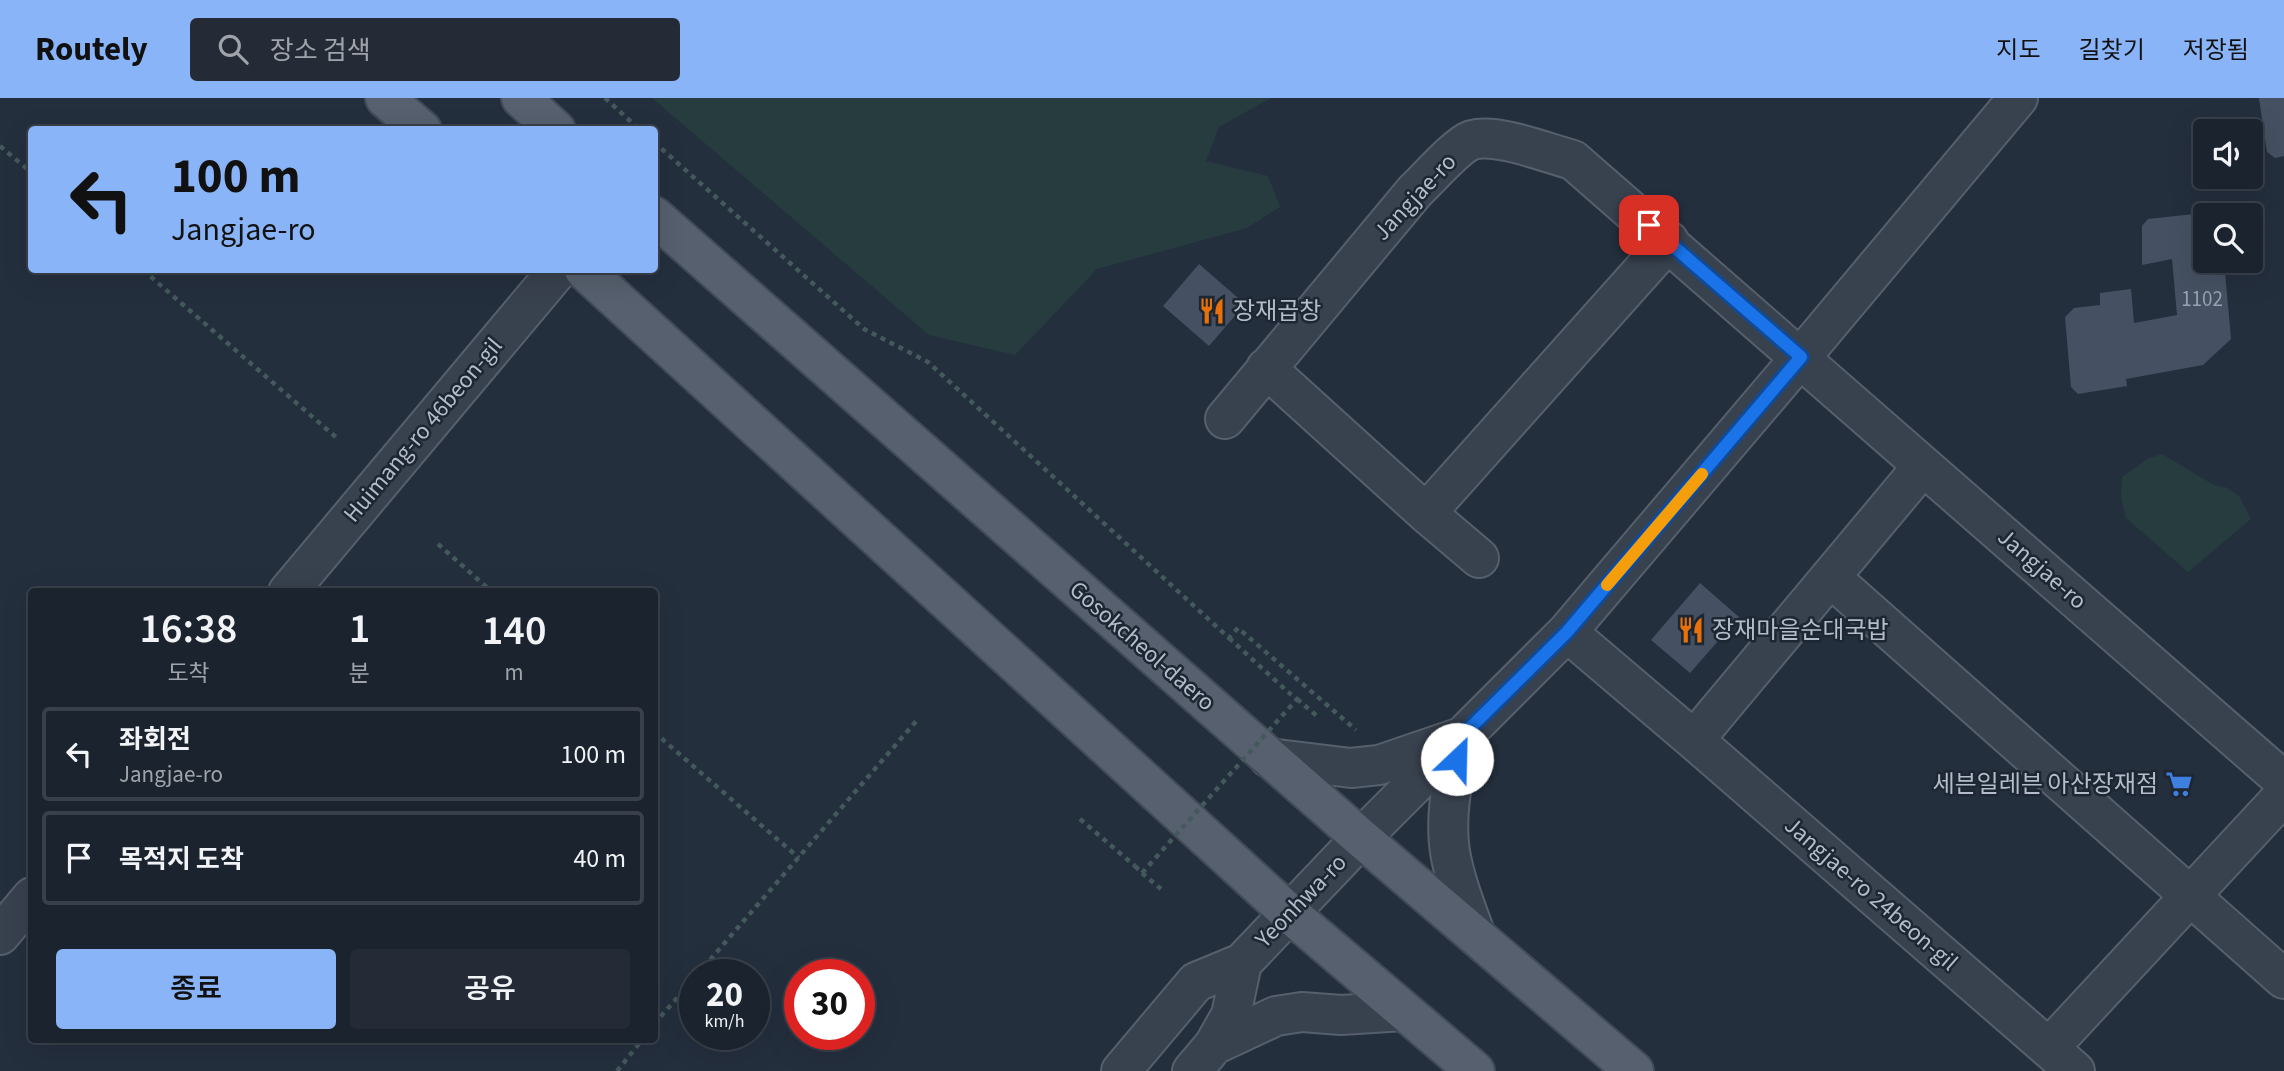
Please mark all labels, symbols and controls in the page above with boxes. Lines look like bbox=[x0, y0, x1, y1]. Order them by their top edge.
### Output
search box bbox=[190, 18, 680, 81]
text: Routely bbox=[35, 26, 148, 73]
icon: search bbox=[214, 30, 252, 68]
text: 장소 검색 bbox=[270, 32, 371, 69]
text: 지도 bbox=[1996, 33, 2041, 68]
text: 길찾기 bbox=[2079, 33, 2145, 68]
text: 저장됨 bbox=[2183, 33, 2249, 68]
map controls bbox=[2193, 119, 2263, 273]
button: sound bbox=[2193, 119, 2263, 189]
text: 100 m bbox=[171, 142, 300, 212]
street label: Jangjae-ro bbox=[1365, 145, 1465, 249]
icon: left bbox=[56, 154, 147, 245]
pin bbox=[1619, 195, 1679, 255]
button: search bbox=[2193, 203, 2263, 273]
icon: arrive bbox=[1630, 206, 1668, 244]
text: Jangjae-ro bbox=[171, 207, 316, 253]
house number: 1102 bbox=[2181, 284, 2223, 314]
place label: 장재곱창 bbox=[1233, 294, 1321, 329]
restaurant icon: 장재곱창 bbox=[1197, 296, 1227, 326]
street label: Huimang-ro 46beon-gil bbox=[335, 330, 511, 530]
street label: Jangjae-ro bbox=[1990, 520, 2094, 618]
street label: Gosokcheol-daero bbox=[1061, 573, 1223, 719]
text: 16:38 bbox=[140, 599, 237, 659]
text: 1 bbox=[349, 599, 370, 659]
text: 140 bbox=[482, 601, 546, 661]
place label: 장재마을순대국밥 bbox=[1712, 613, 1889, 648]
restaurant icon: 장재마을순대국밥 bbox=[1676, 615, 1706, 645]
text: m bbox=[505, 656, 524, 689]
text: 도착 bbox=[167, 657, 210, 690]
text: 분 bbox=[349, 657, 370, 690]
text: 좌회전 bbox=[119, 721, 191, 758]
position arrow bbox=[1420, 722, 1494, 796]
icon: left bbox=[60, 735, 98, 773]
text: 100 m bbox=[560, 736, 626, 773]
text: Jangjae-ro bbox=[119, 758, 223, 791]
place label: 세븐일레븐 아산장재점 bbox=[1932, 767, 2158, 802]
supermarket icon: 세븐일레븐 아산장재점 bbox=[2164, 769, 2194, 799]
street label: Jangjae-ro 24beon-gil bbox=[1777, 809, 1965, 979]
icon: arrive bbox=[60, 839, 98, 877]
text: 40 m bbox=[573, 840, 626, 877]
text: 목적지 도착 bbox=[119, 841, 244, 878]
street label: Yeonhwa-ro bbox=[1246, 846, 1355, 957]
button: 종료 bbox=[56, 949, 336, 1029]
button: 공유 bbox=[350, 949, 630, 1029]
speed limit sign: 30 bbox=[784, 959, 875, 1050]
text: 20 bbox=[706, 970, 743, 1020]
text: km/h bbox=[705, 1009, 744, 1034]

